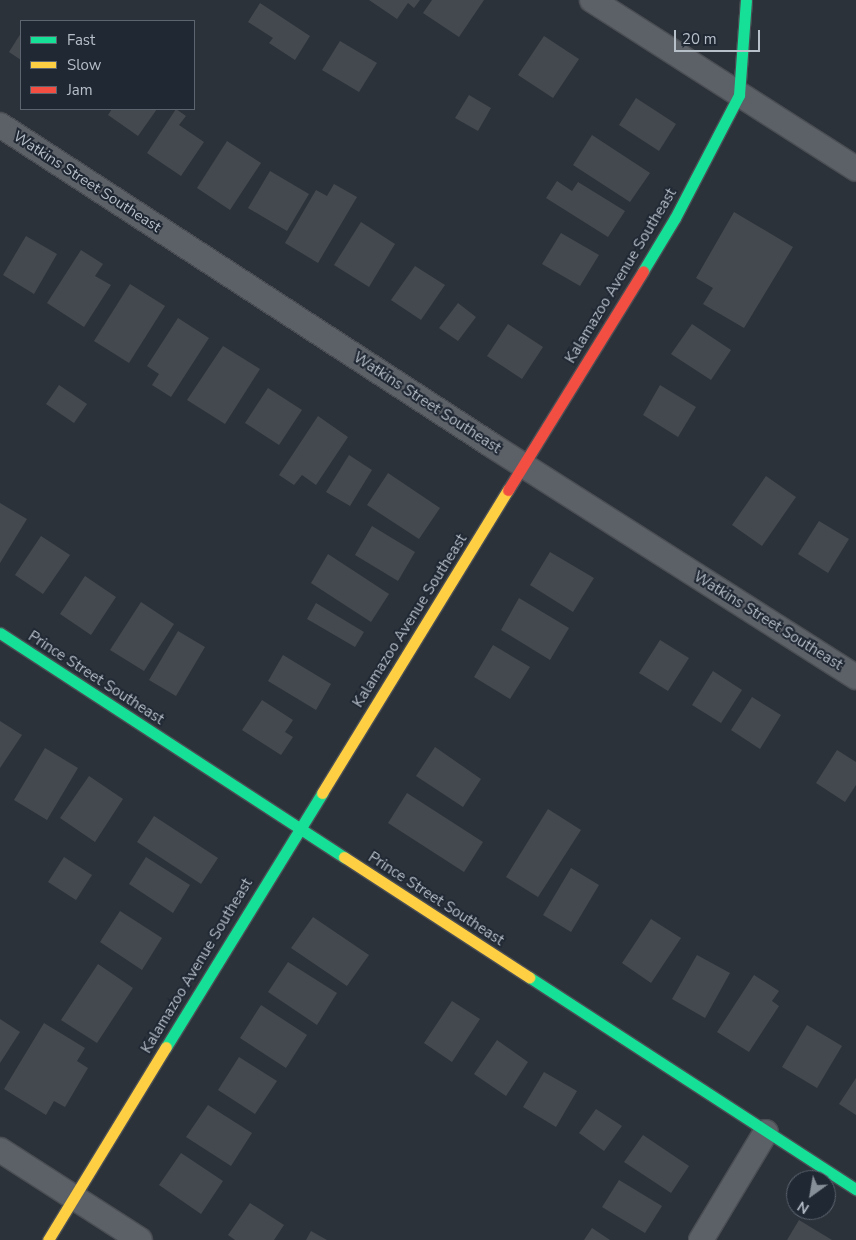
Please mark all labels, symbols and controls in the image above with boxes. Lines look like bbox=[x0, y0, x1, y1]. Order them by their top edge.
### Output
legend bbox=[20, 20, 195, 110]
scale bar bbox=[676, 20, 762, 52]
text: 20 m bbox=[682, 29, 717, 49]
text: Fast bbox=[67, 30, 95, 50]
text: Slow bbox=[67, 55, 101, 75]
text: Jam bbox=[67, 80, 93, 100]
street label: Watkins Street Southeast bbox=[10, 128, 164, 236]
street label: Kalamazoo Avenue Southeast bbox=[562, 185, 680, 367]
street label: Watkins Street Southeast bbox=[350, 349, 504, 457]
street label: Kalamazoo Avenue Southeast bbox=[349, 531, 471, 711]
street label: Watkins Street Southeast bbox=[690, 568, 846, 674]
street label: Prince Street Southeast bbox=[25, 627, 167, 729]
street label: Prince Street Southeast bbox=[365, 848, 507, 950]
street label: Kalamazoo Avenue Southeast bbox=[138, 875, 256, 1057]
north arrow bbox=[786, 1170, 836, 1220]
text: N bbox=[794, 1196, 813, 1218]

